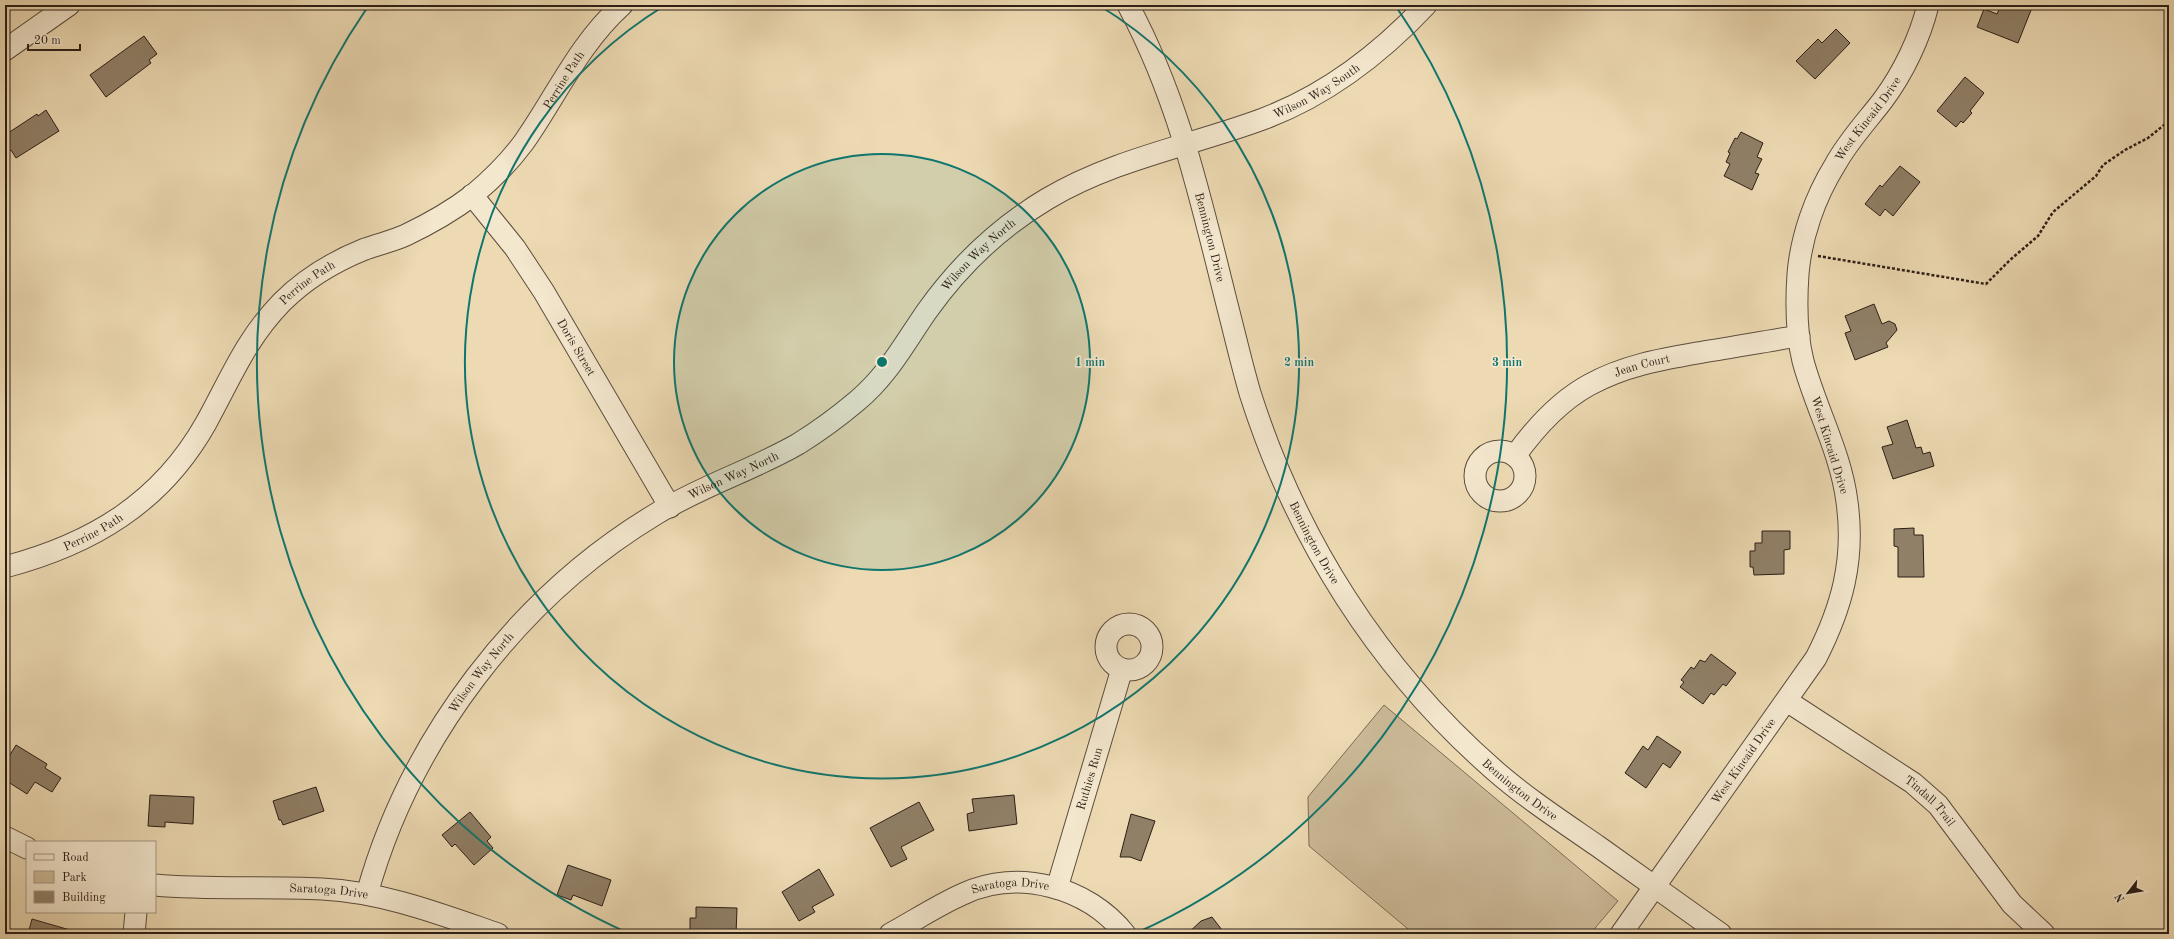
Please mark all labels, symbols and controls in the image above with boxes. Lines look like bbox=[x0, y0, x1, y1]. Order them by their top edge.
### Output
scale bar bbox=[28, 26, 80, 52]
text: 20 m bbox=[34, 35, 61, 47]
street label: Perrine Path bbox=[542, 49, 587, 112]
street label: Wilson Way South bbox=[1272, 62, 1363, 121]
street label: West Kincaid Drive bbox=[1834, 75, 1904, 164]
street label: Bennington Drive bbox=[1192, 191, 1226, 284]
street label: Wilson Way North bbox=[940, 217, 1019, 294]
street label: Perrine Path bbox=[278, 259, 338, 308]
street label: Doris Street bbox=[554, 317, 597, 378]
street label: Jean Court bbox=[1613, 353, 1671, 380]
centre of rings bbox=[875, 355, 889, 369]
text: 1 min bbox=[1075, 357, 1105, 369]
text: 2 min bbox=[1284, 357, 1314, 369]
text: 3 min bbox=[1492, 357, 1522, 369]
street label: West Kincaid Drive bbox=[1808, 395, 1850, 496]
street label: Wilson Way North bbox=[687, 450, 781, 502]
street label: Bennington Drive bbox=[1286, 500, 1341, 587]
street label: Perrine Path bbox=[62, 512, 126, 554]
street label: Wilson Way North bbox=[447, 630, 517, 715]
street label: West Kincaid Drive bbox=[1710, 716, 1779, 806]
street label: Ruthies Run bbox=[1075, 746, 1105, 812]
street label: Bennington Drive bbox=[1479, 757, 1560, 824]
street label: Tindall Trail bbox=[1902, 774, 1957, 829]
legend bbox=[26, 841, 156, 913]
text: Road bbox=[62, 852, 89, 864]
text: Park bbox=[62, 872, 87, 884]
north arrow bbox=[2108, 873, 2148, 913]
street label: Saratoga Drive bbox=[970, 877, 1051, 897]
street label: Saratoga Drive bbox=[289, 883, 369, 902]
text: N bbox=[2114, 890, 2128, 904]
text: Building bbox=[62, 892, 106, 904]

